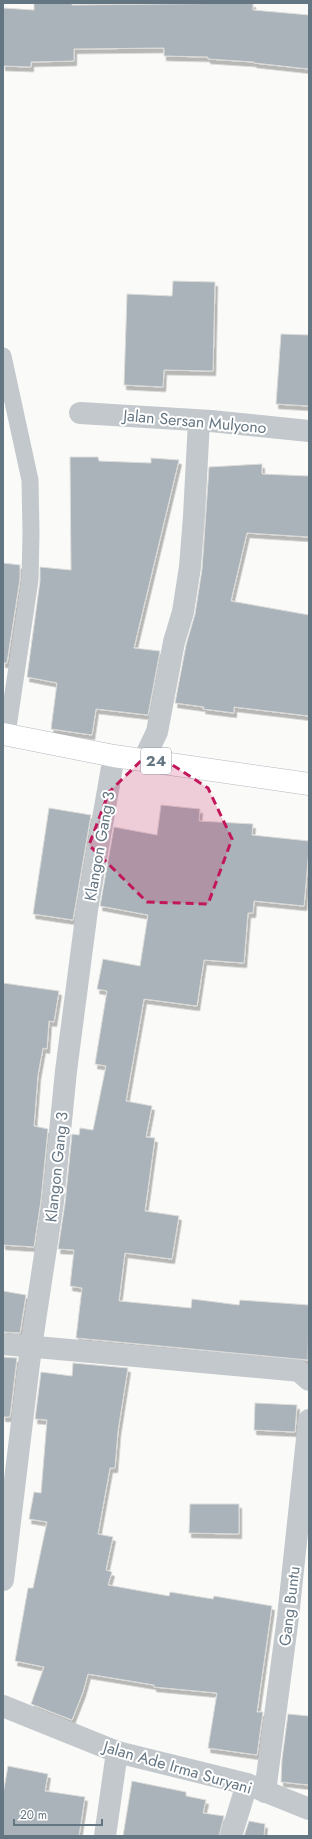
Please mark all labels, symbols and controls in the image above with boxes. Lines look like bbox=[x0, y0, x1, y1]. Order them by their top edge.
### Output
street label: Jalan Sersan Mulyono bbox=[120, 404, 268, 439]
road number: 24 bbox=[141, 748, 171, 774]
street label: Klangon Gang 3 bbox=[79, 789, 121, 903]
street label: Klangon Gang 3 bbox=[39, 1110, 74, 1223]
street label: Gang Buntu bbox=[273, 1565, 306, 1647]
street label: Jalan Ade Irma Suryani bbox=[99, 1735, 255, 1800]
scale bar bbox=[14, 1801, 102, 1827]
text: 20 m bbox=[20, 1806, 47, 1824]

